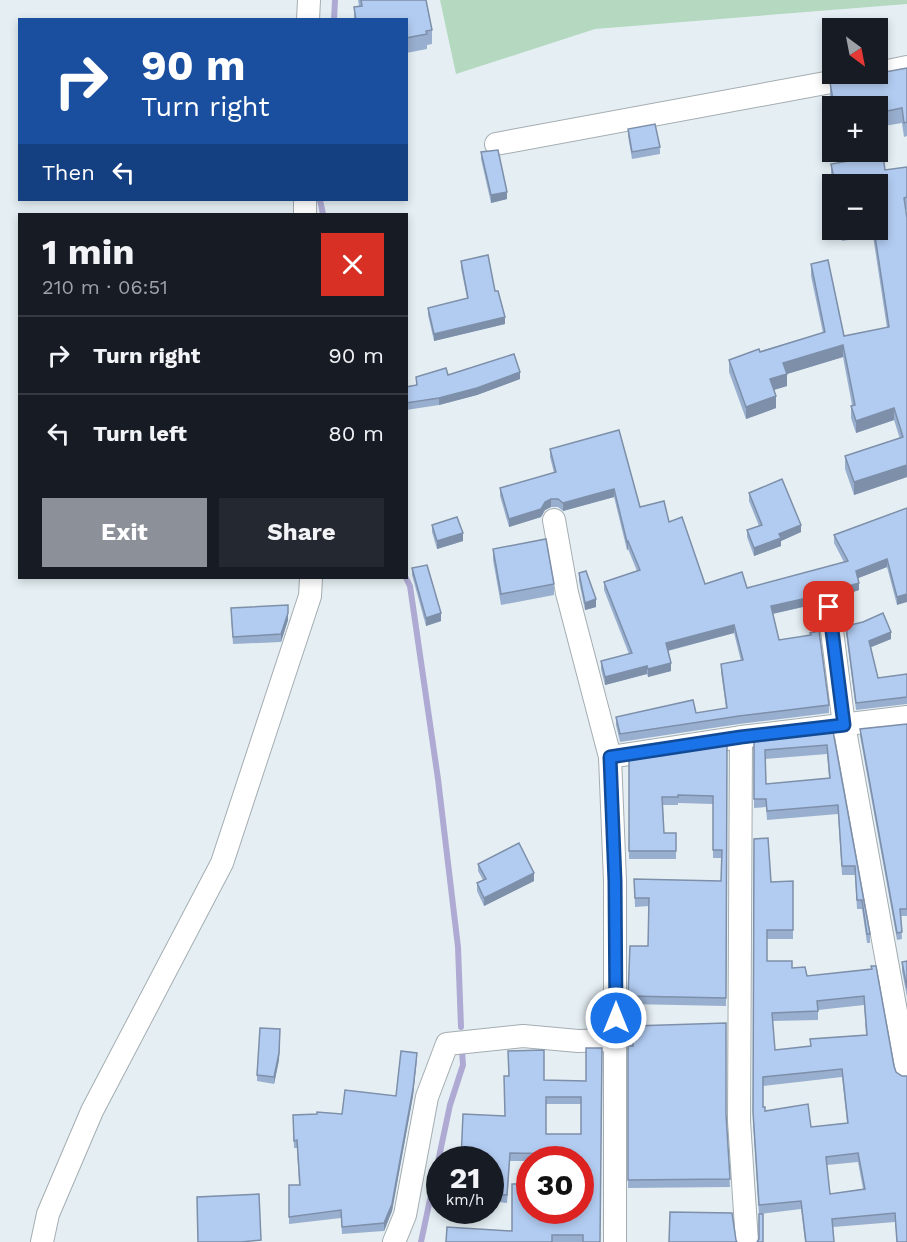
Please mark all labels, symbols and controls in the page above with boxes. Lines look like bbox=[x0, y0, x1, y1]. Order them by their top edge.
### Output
north arrow bbox=[822, 18, 888, 84]
map controls bbox=[822, 18, 888, 240]
text: 90 m bbox=[141, 41, 245, 90]
icon: right bbox=[42, 42, 120, 120]
text: Turn right bbox=[141, 91, 270, 123]
button: + bbox=[822, 96, 888, 162]
icon: left bbox=[107, 156, 140, 189]
text: Then bbox=[42, 160, 95, 185]
button: − bbox=[822, 174, 888, 240]
text: 1 min bbox=[42, 231, 134, 273]
button: close bbox=[321, 233, 384, 296]
text: 210 m · 06:51 bbox=[42, 275, 168, 299]
icon: right bbox=[42, 339, 75, 372]
text: Turn right bbox=[93, 343, 200, 368]
text: 90 m bbox=[328, 343, 384, 368]
icon: left bbox=[42, 417, 75, 450]
text: Turn left bbox=[93, 421, 187, 446]
text: 80 m bbox=[328, 421, 384, 446]
button: Exit bbox=[42, 498, 207, 567]
button: Share bbox=[219, 498, 384, 567]
pin bbox=[803, 581, 854, 632]
icon: arrive bbox=[812, 590, 845, 623]
position arrow bbox=[584, 986, 648, 1050]
speed limit sign: 30 bbox=[516, 1146, 594, 1224]
text: 21 bbox=[450, 1160, 480, 1195]
text: km/h bbox=[446, 1191, 484, 1209]

